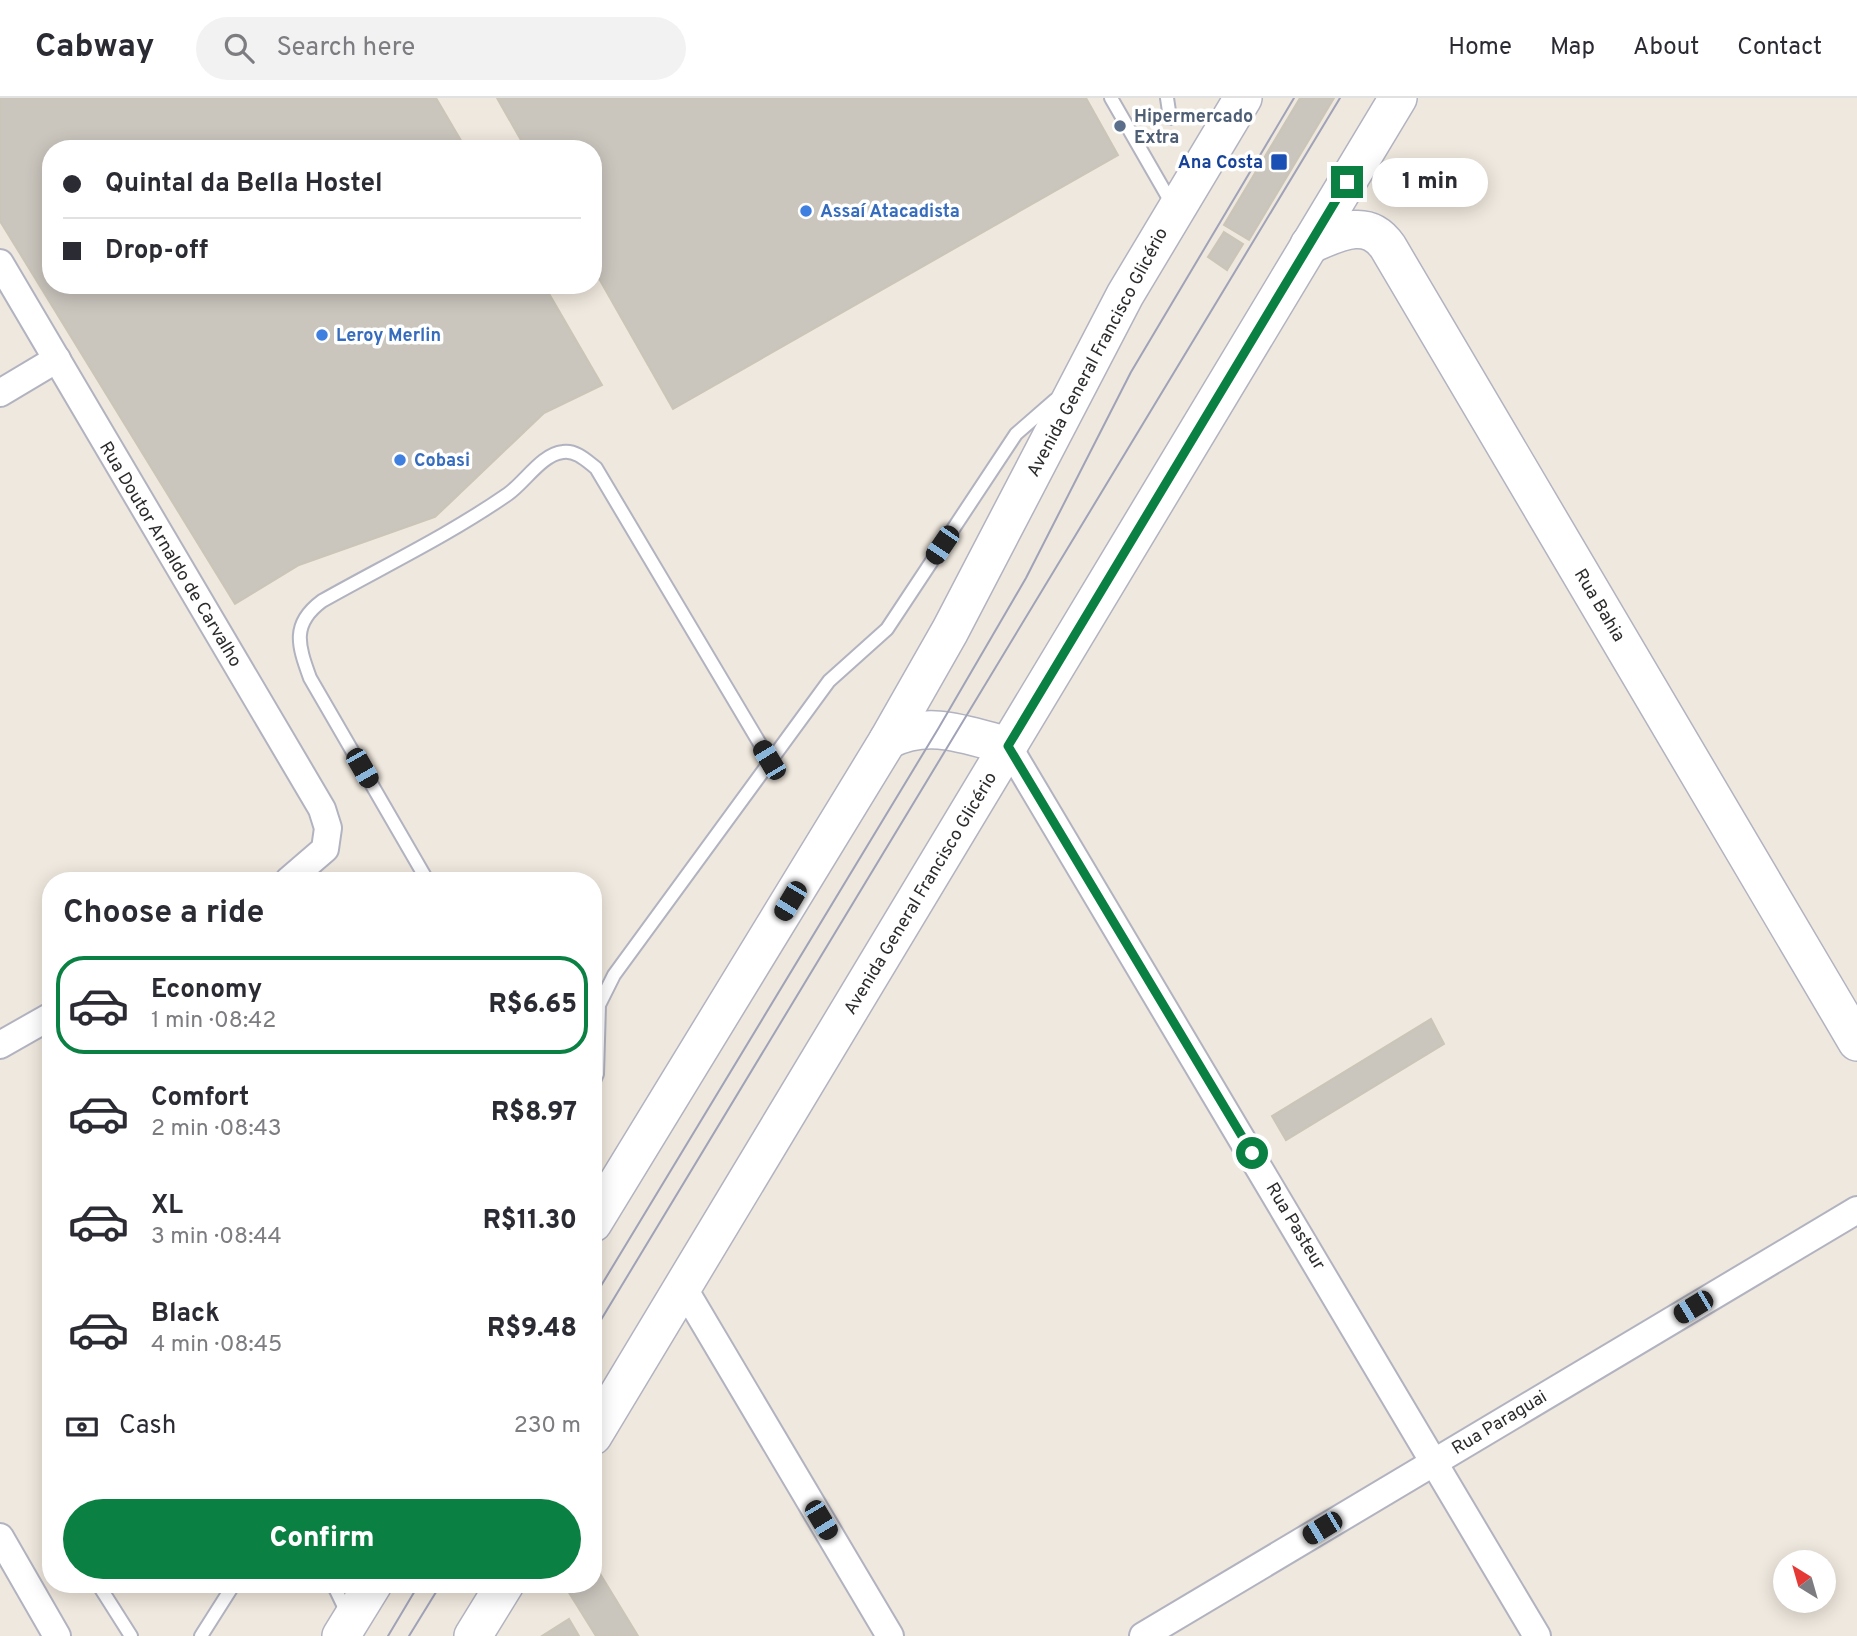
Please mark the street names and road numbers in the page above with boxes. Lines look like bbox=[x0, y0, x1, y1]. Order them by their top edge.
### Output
street label: Avenida General Francisco Glicério bbox=[1023, 224, 1174, 481]
street label: Rua Doutor Arnaldo de Carvalho bbox=[93, 438, 246, 672]
street label: Rua Bahia bbox=[1568, 565, 1630, 647]
street label: Avenida General Francisco Glicério bbox=[840, 768, 1003, 1019]
street label: Rua Pasteur bbox=[1260, 1179, 1330, 1275]
street label: Rua Paraguai bbox=[1448, 1386, 1552, 1461]

